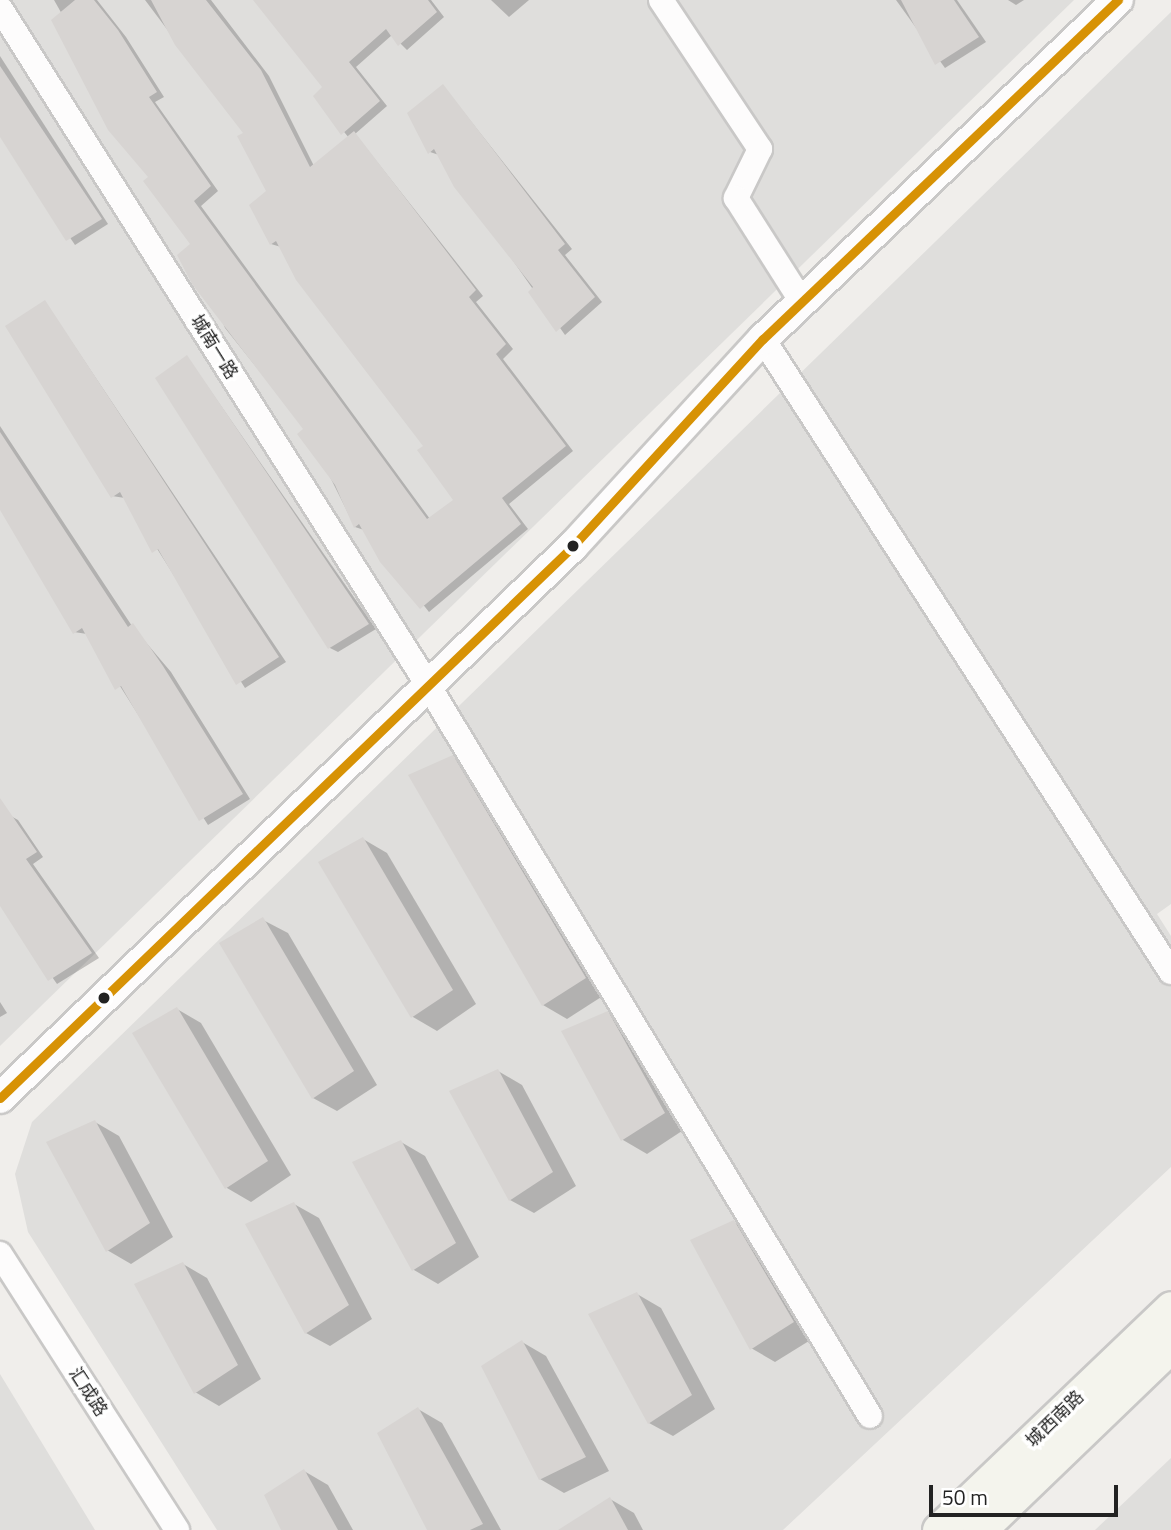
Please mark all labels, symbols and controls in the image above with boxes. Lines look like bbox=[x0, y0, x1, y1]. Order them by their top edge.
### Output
street label: 城南一路 bbox=[186, 311, 242, 383]
unlabelled marker bbox=[566, 539, 580, 553]
unlabelled marker bbox=[97, 991, 111, 1005]
street label: 汇成路 bbox=[64, 1363, 112, 1421]
street label: 城西南路 bbox=[1022, 1386, 1088, 1452]
scale bar bbox=[933, 1470, 1122, 1514]
text: 50 m bbox=[942, 1481, 988, 1513]

